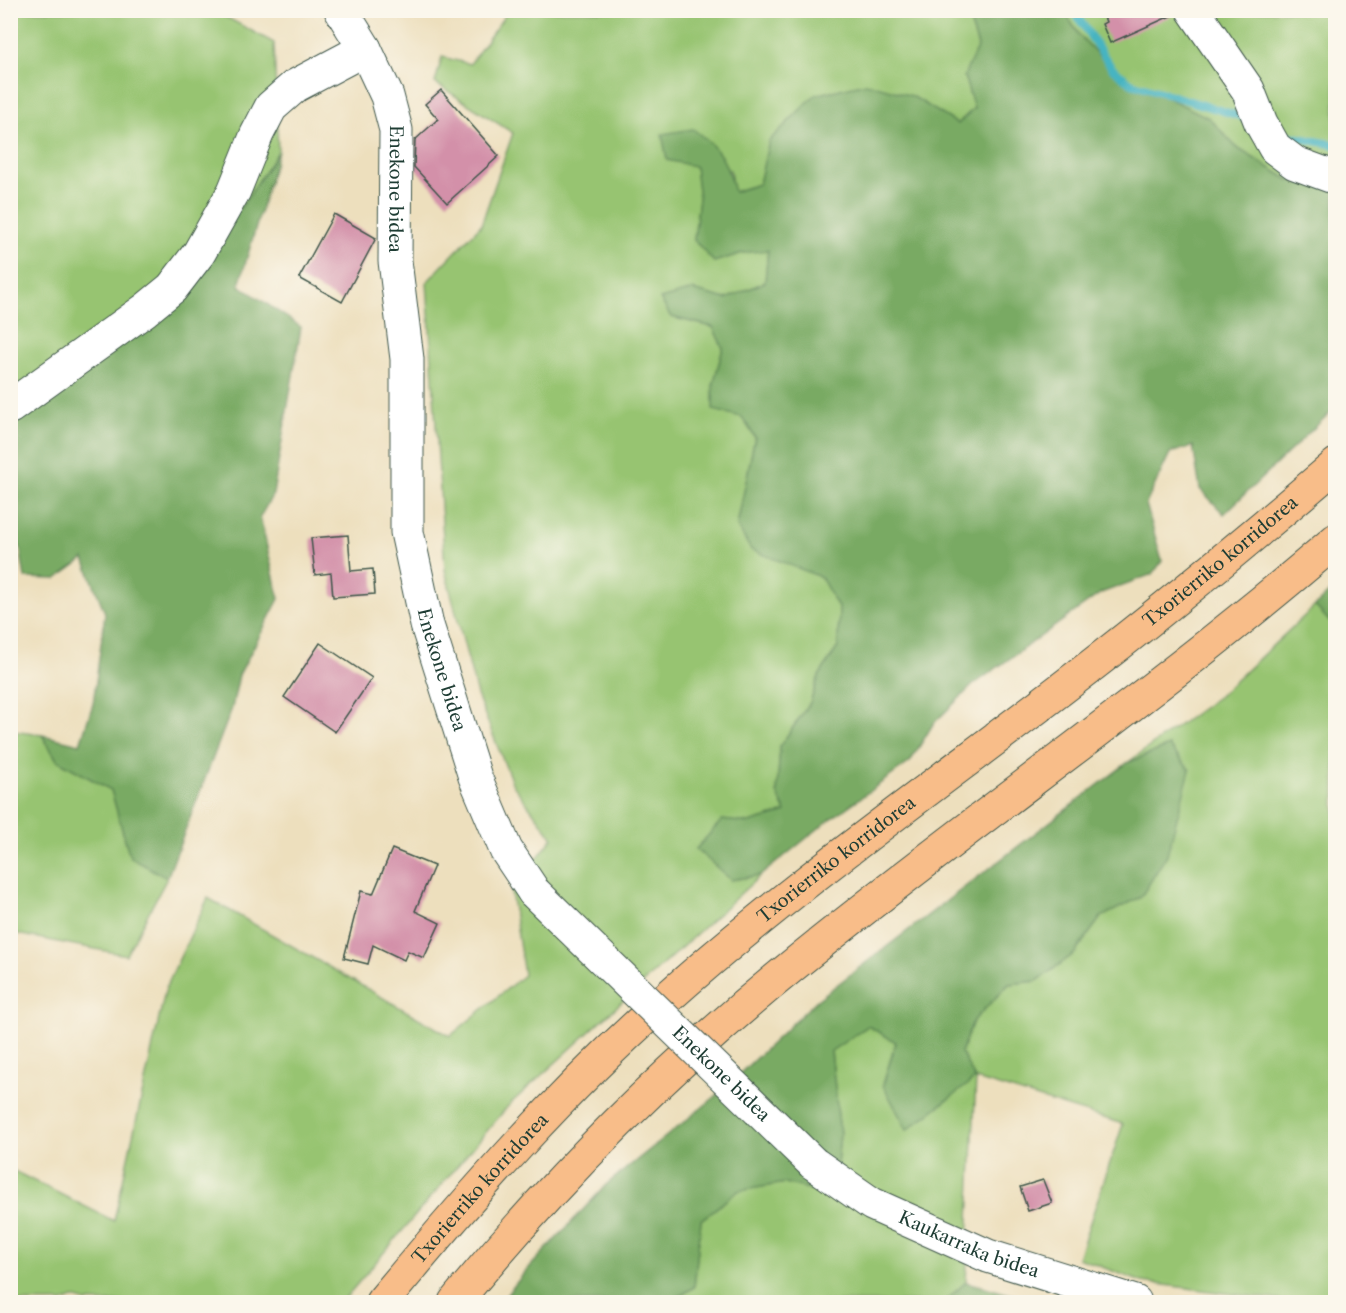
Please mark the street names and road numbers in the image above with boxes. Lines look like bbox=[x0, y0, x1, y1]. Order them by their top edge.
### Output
street label: Enekone bidea bbox=[384, 125, 407, 253]
street label: Txorierriko korridorea bbox=[1139, 491, 1303, 632]
street label: Enekone bidea bbox=[413, 606, 471, 735]
street label: Txorierriko korridorea bbox=[753, 791, 920, 928]
street label: Enekone bidea bbox=[668, 1021, 775, 1127]
street label: Txorierriko korridorea bbox=[408, 1108, 553, 1269]
street label: Kaukarraka bidea bbox=[895, 1206, 1042, 1282]

